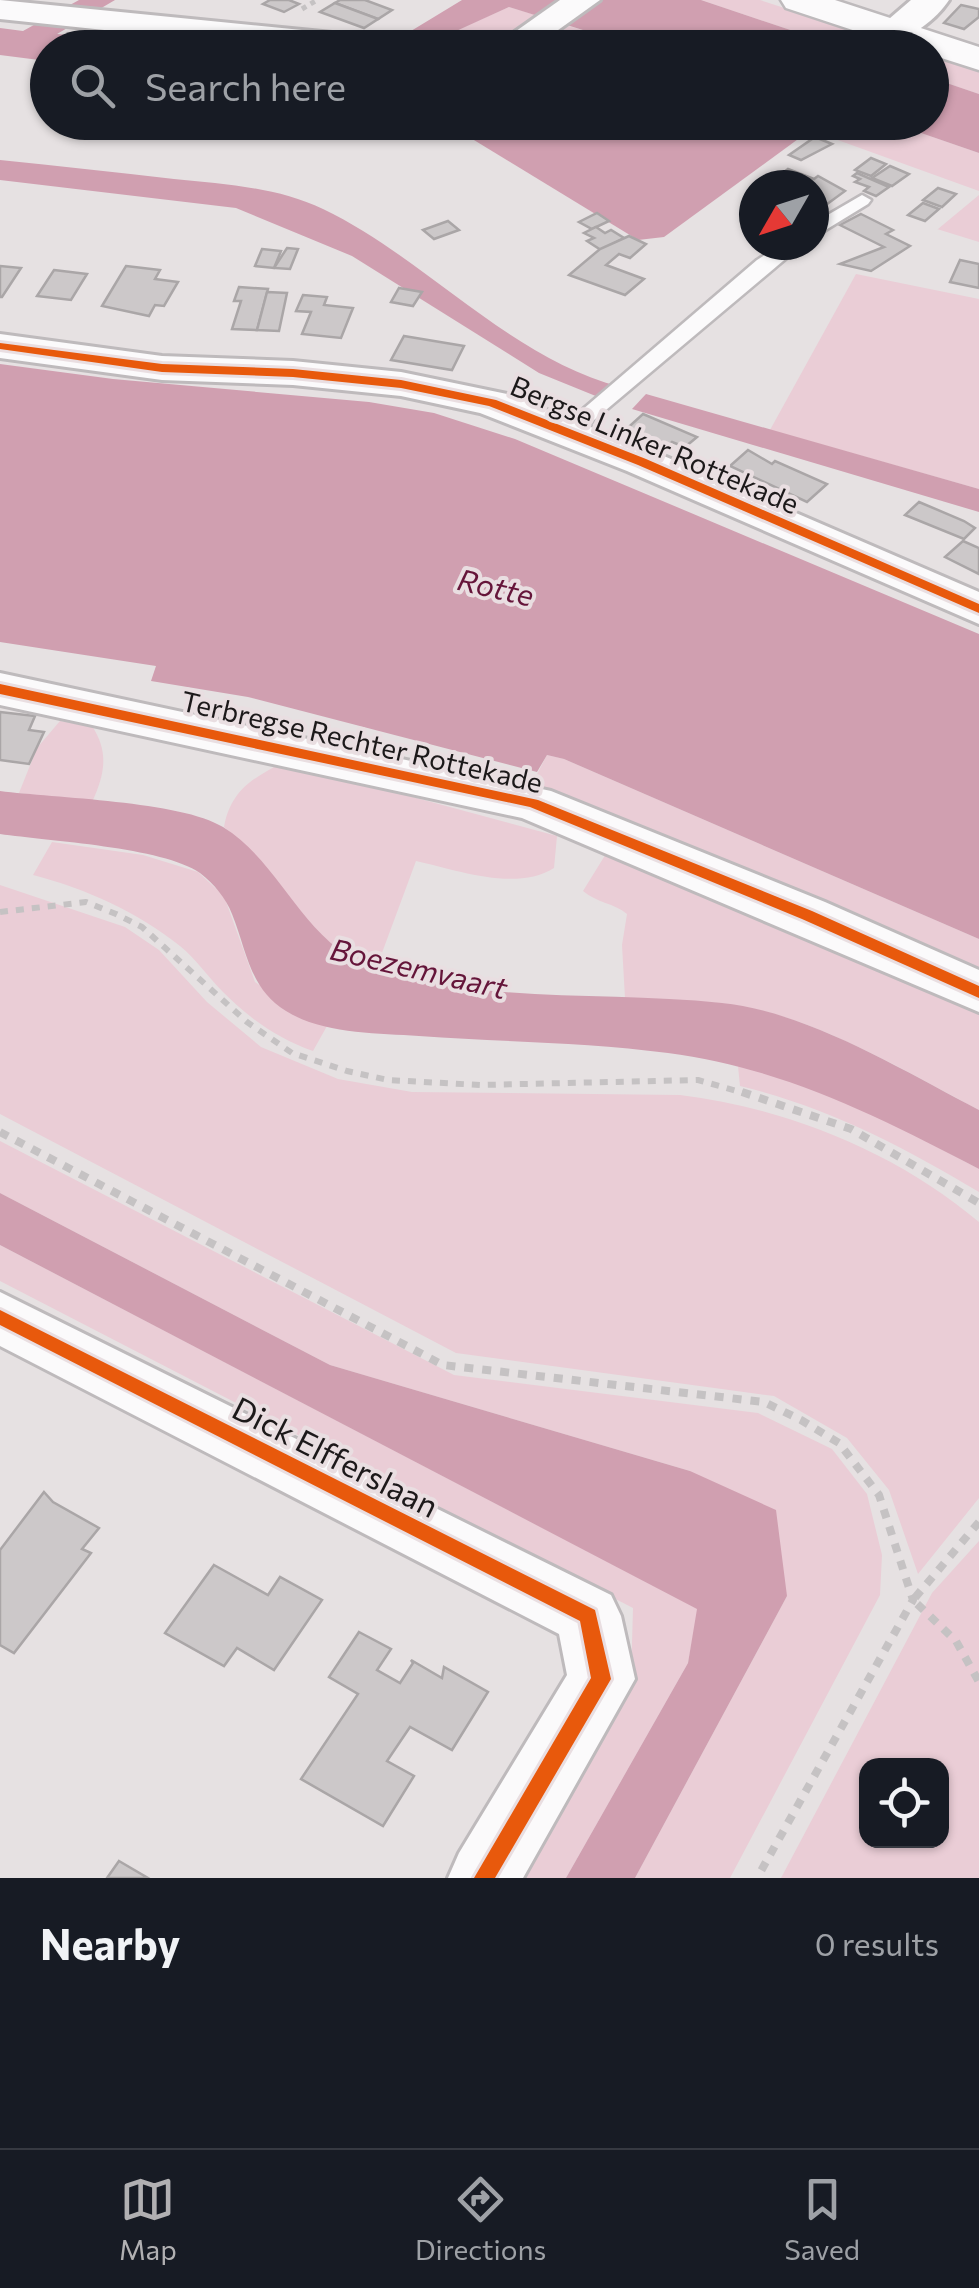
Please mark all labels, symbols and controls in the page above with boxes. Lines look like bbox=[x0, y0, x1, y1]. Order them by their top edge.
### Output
search box bbox=[30, 30, 949, 140]
icon: search bbox=[65, 58, 120, 113]
text: Search here bbox=[145, 62, 346, 109]
north arrow bbox=[739, 170, 829, 260]
street label: Bergse Linker Rottekade bbox=[506, 368, 804, 520]
water label: Rotte bbox=[454, 559, 538, 613]
street label: Terbregse Rechter Rottekade bbox=[178, 683, 546, 799]
water label: Boezemvaart bbox=[327, 929, 512, 1005]
street label: Dick Elfferslaan bbox=[226, 1387, 446, 1525]
map controls bbox=[859, 1758, 949, 1848]
button: locate bbox=[859, 1758, 949, 1848]
text: Nearby bbox=[40, 1917, 180, 1969]
text: 0 results bbox=[815, 1923, 939, 1963]
tab: Map bbox=[119, 2172, 177, 2266]
tab: Directions bbox=[415, 2172, 546, 2266]
tab: Saved bbox=[784, 2172, 860, 2266]

